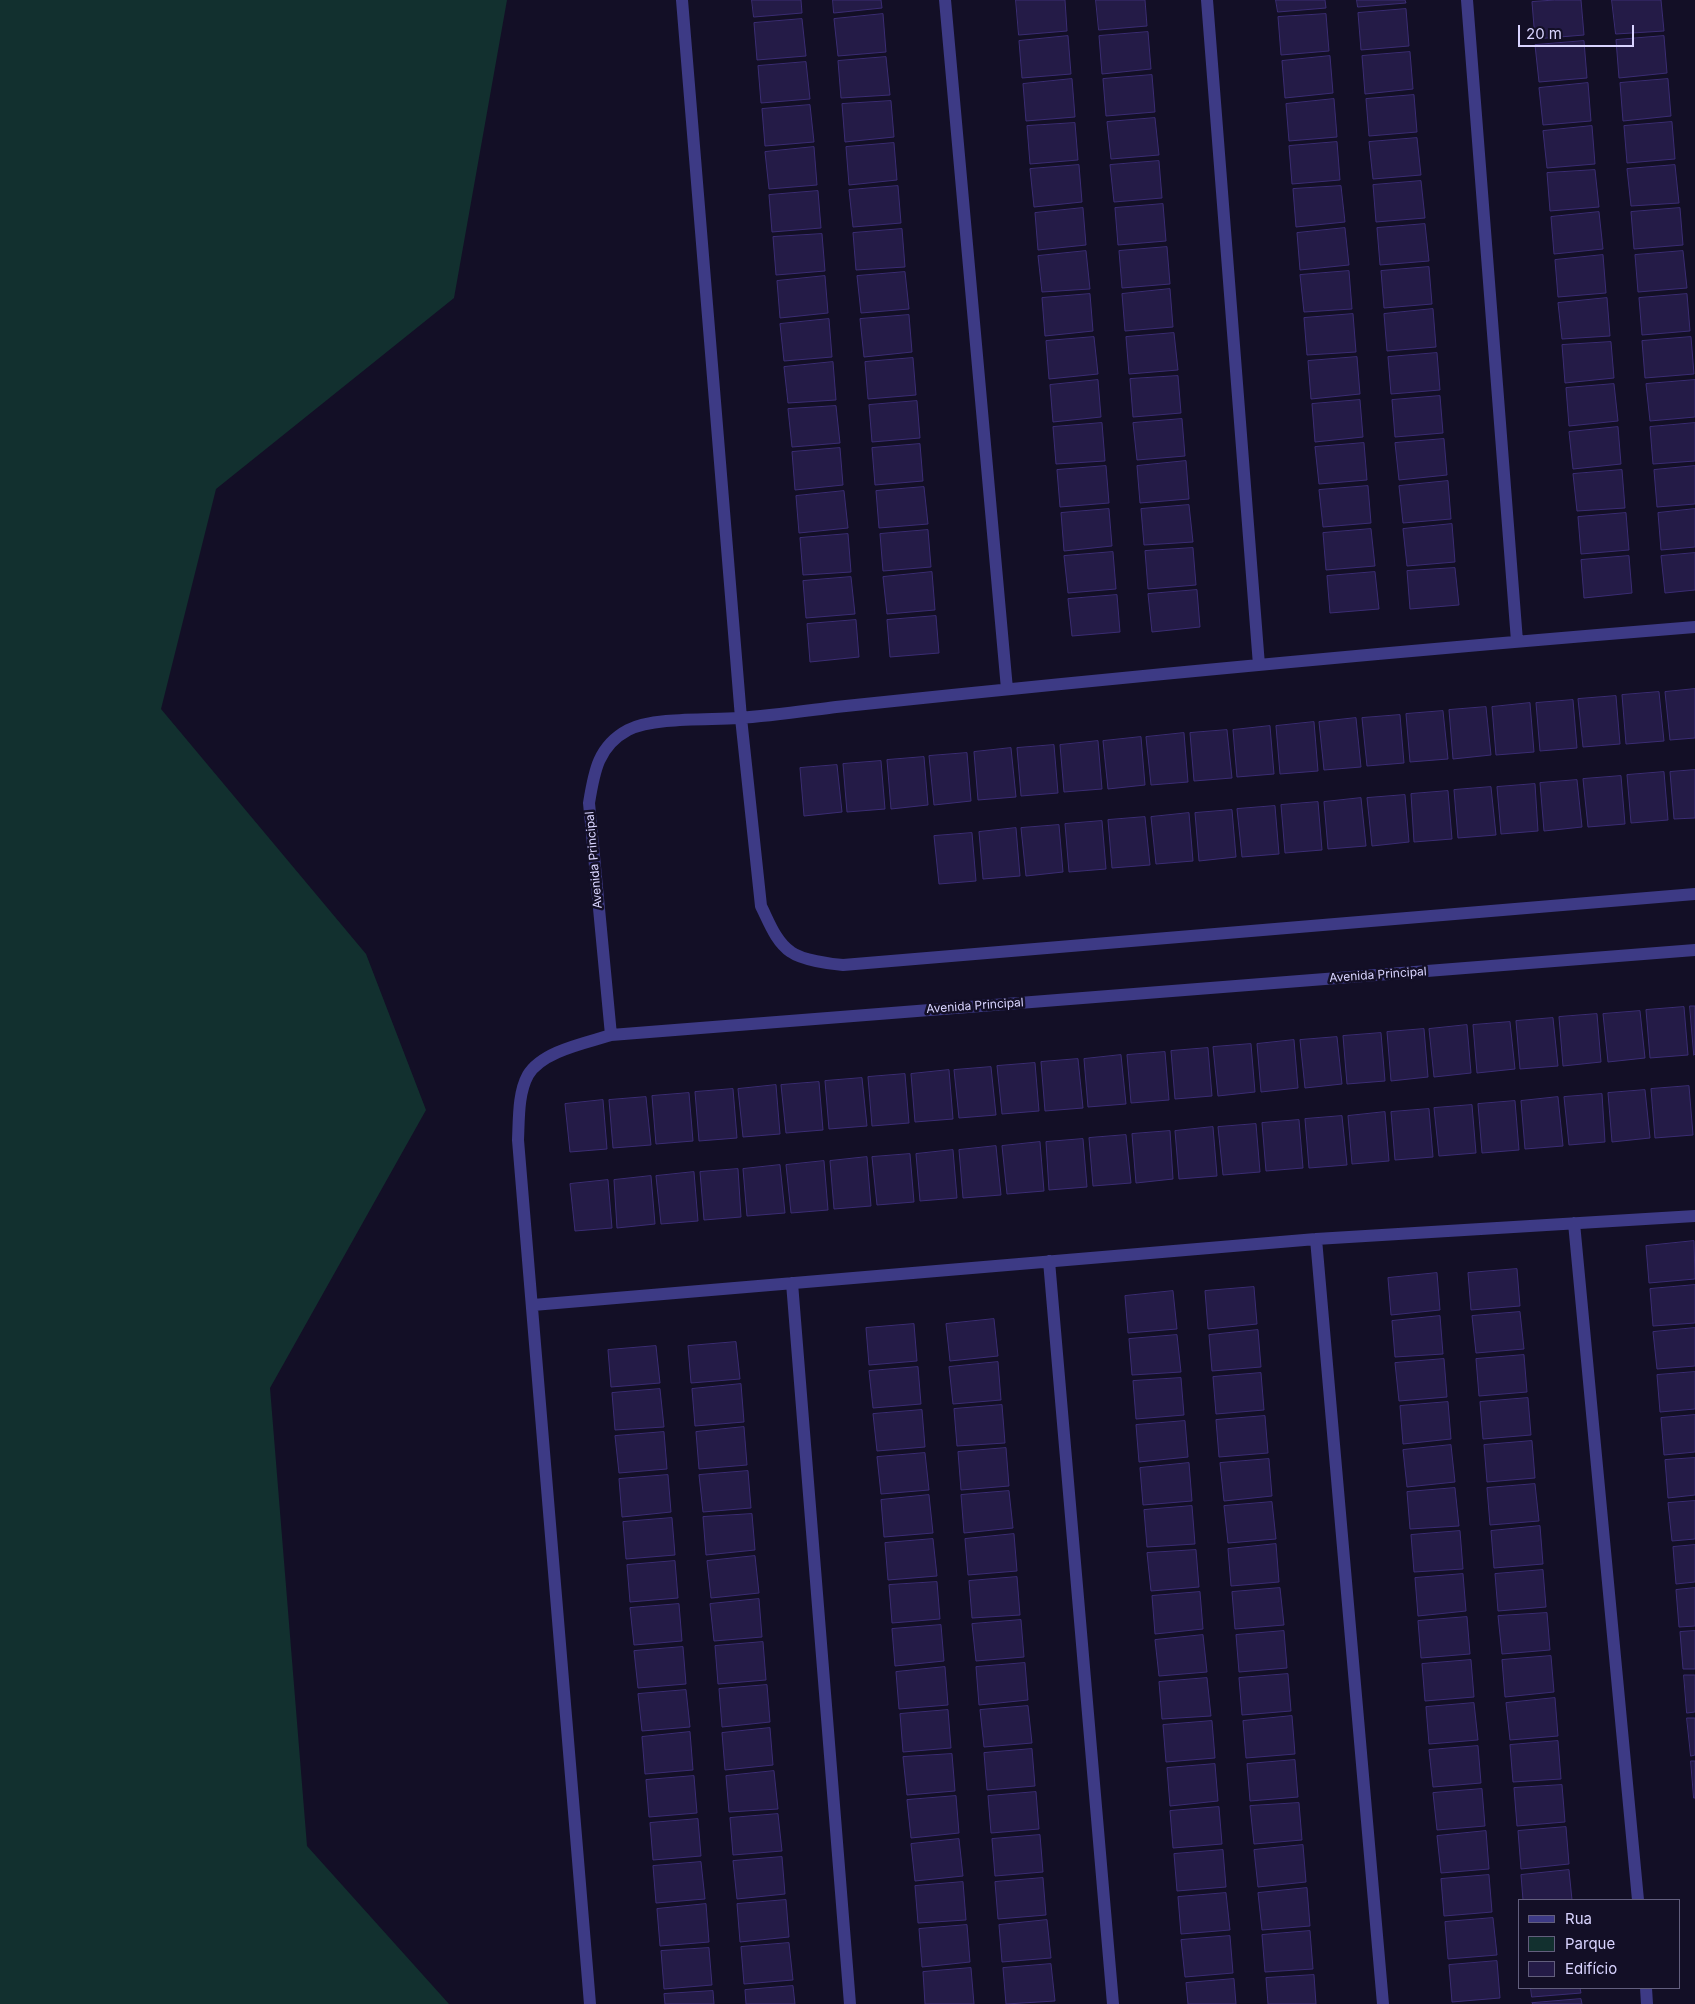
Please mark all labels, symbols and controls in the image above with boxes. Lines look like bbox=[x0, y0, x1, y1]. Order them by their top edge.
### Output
scale bar bbox=[1520, 15, 1636, 47]
text: 20 m bbox=[1526, 24, 1562, 43]
street label: Avenida Principal bbox=[583, 811, 605, 909]
street label: Avenida Principal bbox=[1329, 964, 1427, 986]
street label: Avenida Principal bbox=[926, 995, 1024, 1017]
legend bbox=[1518, 1899, 1680, 1989]
text: Rua bbox=[1565, 1909, 1592, 1928]
text: Parque bbox=[1565, 1934, 1615, 1953]
text: Edifício bbox=[1565, 1959, 1617, 1978]

